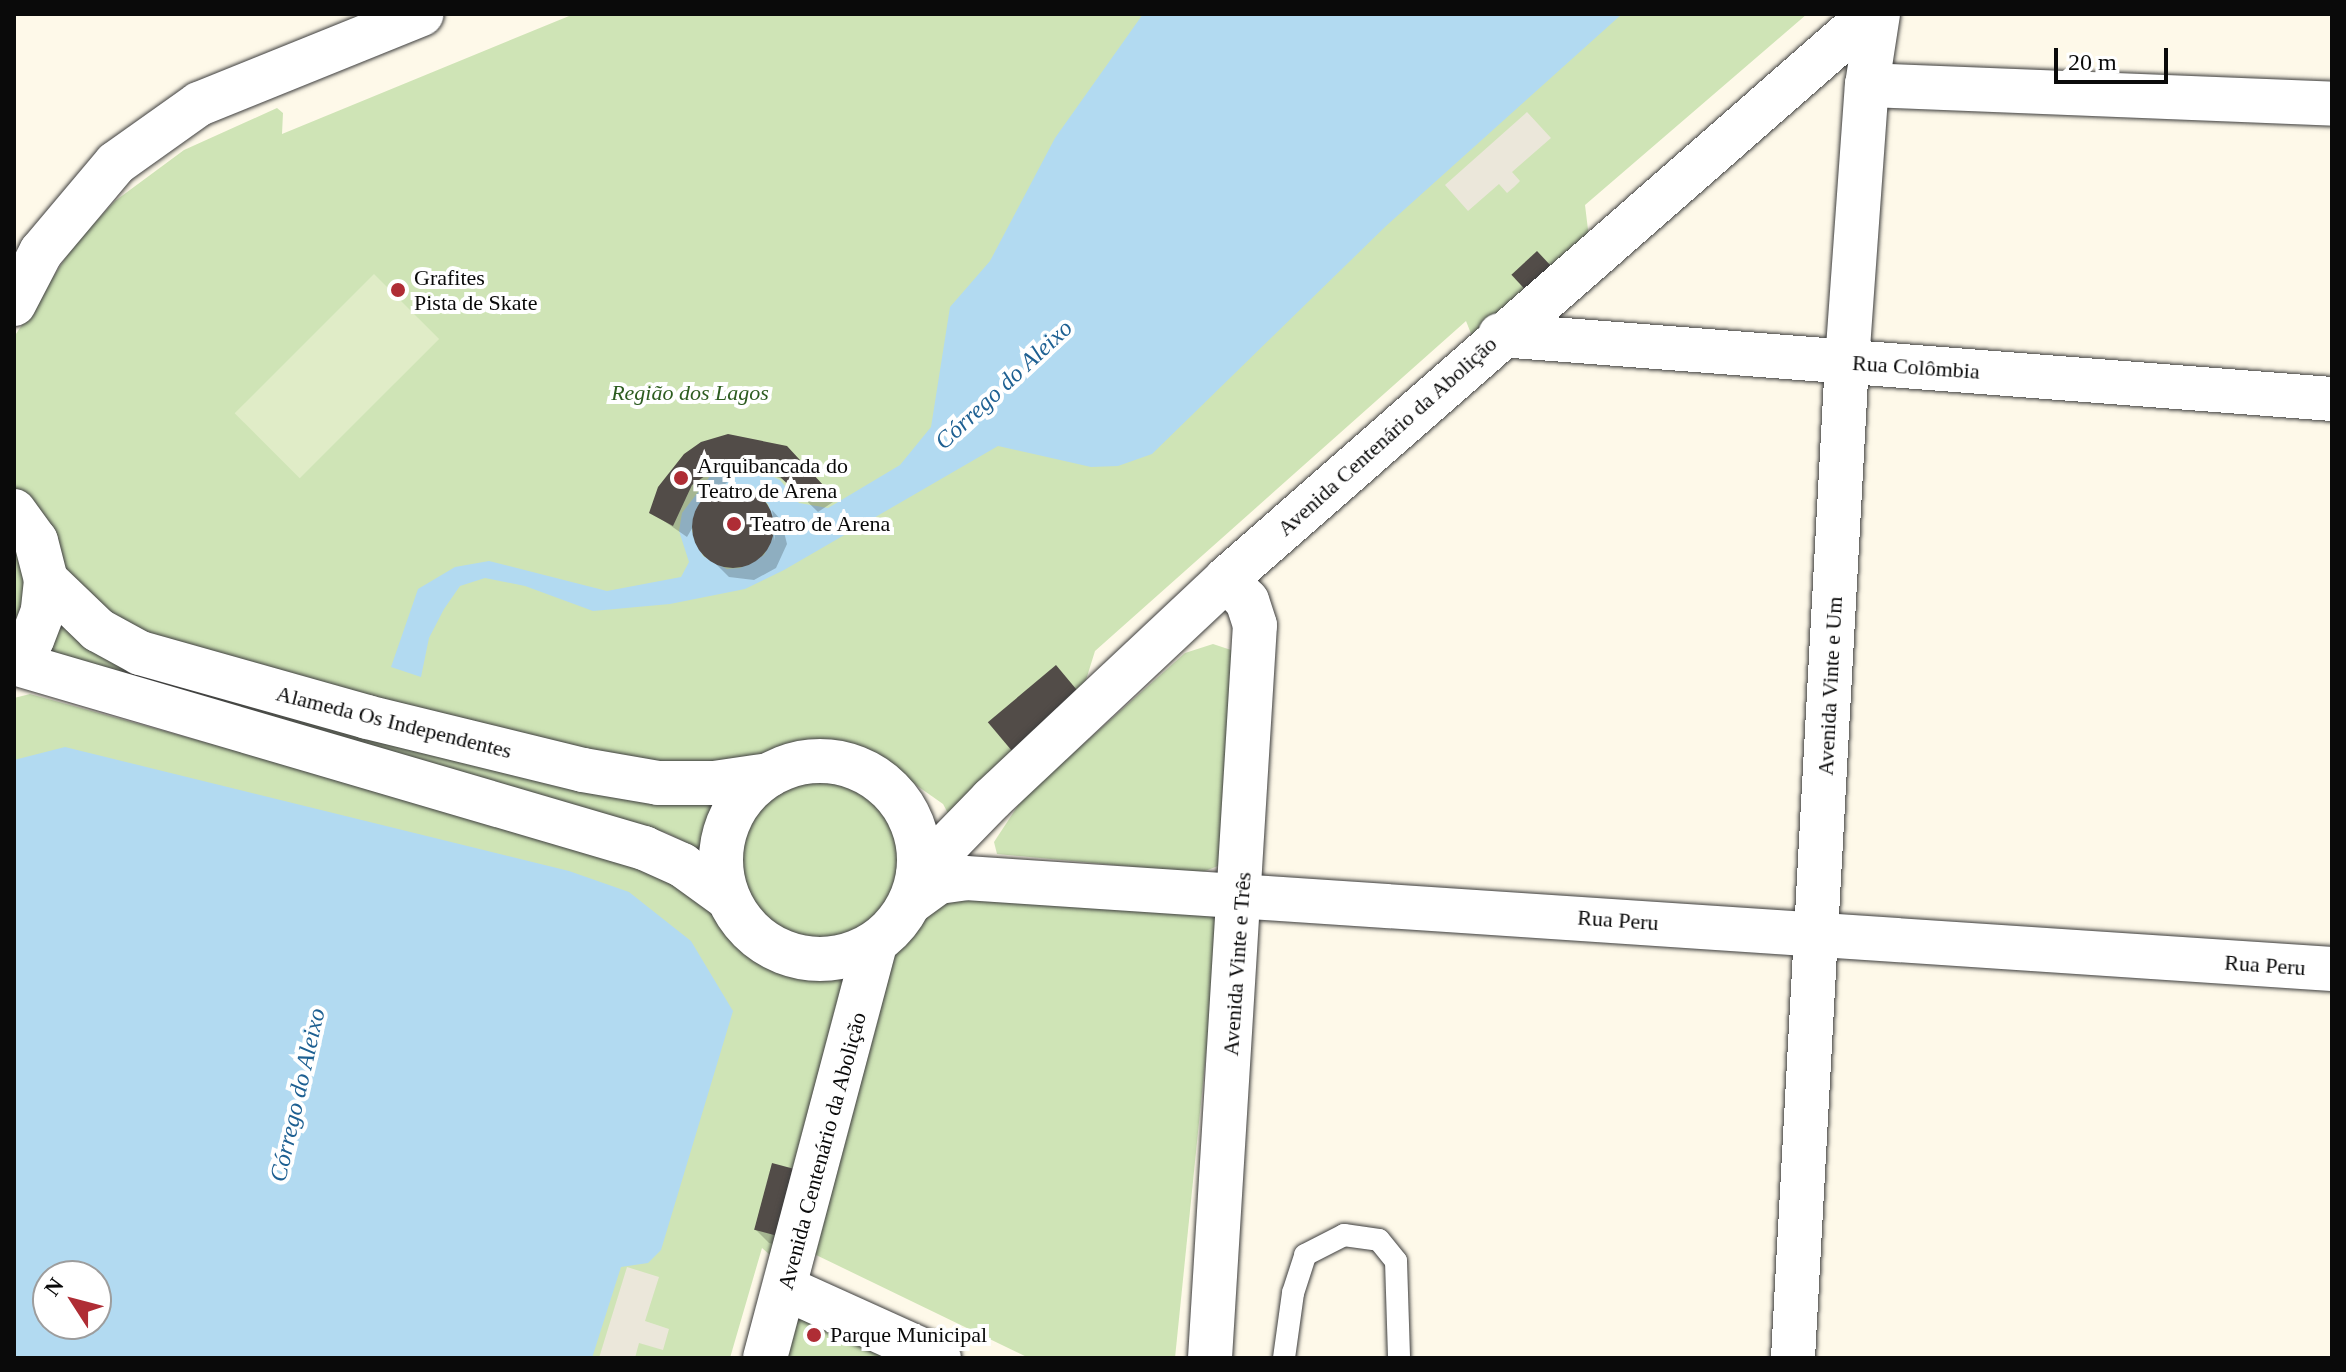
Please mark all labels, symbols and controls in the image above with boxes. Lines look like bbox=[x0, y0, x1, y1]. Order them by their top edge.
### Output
scale bar bbox=[2058, 32, 2172, 82]
text: 20 m bbox=[2068, 49, 2117, 75]
place label: Grafites Pista de Skate bbox=[414, 264, 537, 316]
marker: Grafites Pista de Skate bbox=[389, 281, 407, 299]
water label: Córrego do Aleixo bbox=[929, 314, 1079, 456]
street label: Avenida Centenário da Abolição bbox=[1271, 330, 1503, 542]
street label: Rua Colômbia bbox=[1851, 349, 1981, 385]
park label: Região dos Lagos bbox=[611, 380, 769, 406]
place label: Arquibancada do Teatro de Arena bbox=[697, 452, 848, 504]
marker: Arquibancada do Teatro de Arena bbox=[672, 469, 690, 487]
place label: Teatro de Arena bbox=[750, 511, 891, 537]
marker: Teatro de Arena bbox=[725, 515, 743, 533]
street label: Avenida Vinte e Um bbox=[1812, 596, 1848, 776]
street label: Alameda Os Independentes bbox=[273, 680, 515, 764]
street label: Avenida Vinte e Três bbox=[1217, 871, 1257, 1057]
street label: Rua Peru bbox=[1577, 904, 1659, 936]
street label: Rua Peru bbox=[2224, 949, 2306, 981]
water label: Córrego do Aleixo bbox=[264, 1005, 332, 1185]
street label: Avenida Centenário da Abolição bbox=[772, 1009, 872, 1293]
north arrow bbox=[32, 1260, 112, 1340]
text: N bbox=[39, 1273, 69, 1301]
place label: Parque Municipal bbox=[830, 1322, 987, 1348]
marker: Parque Municipal bbox=[805, 1326, 823, 1344]

